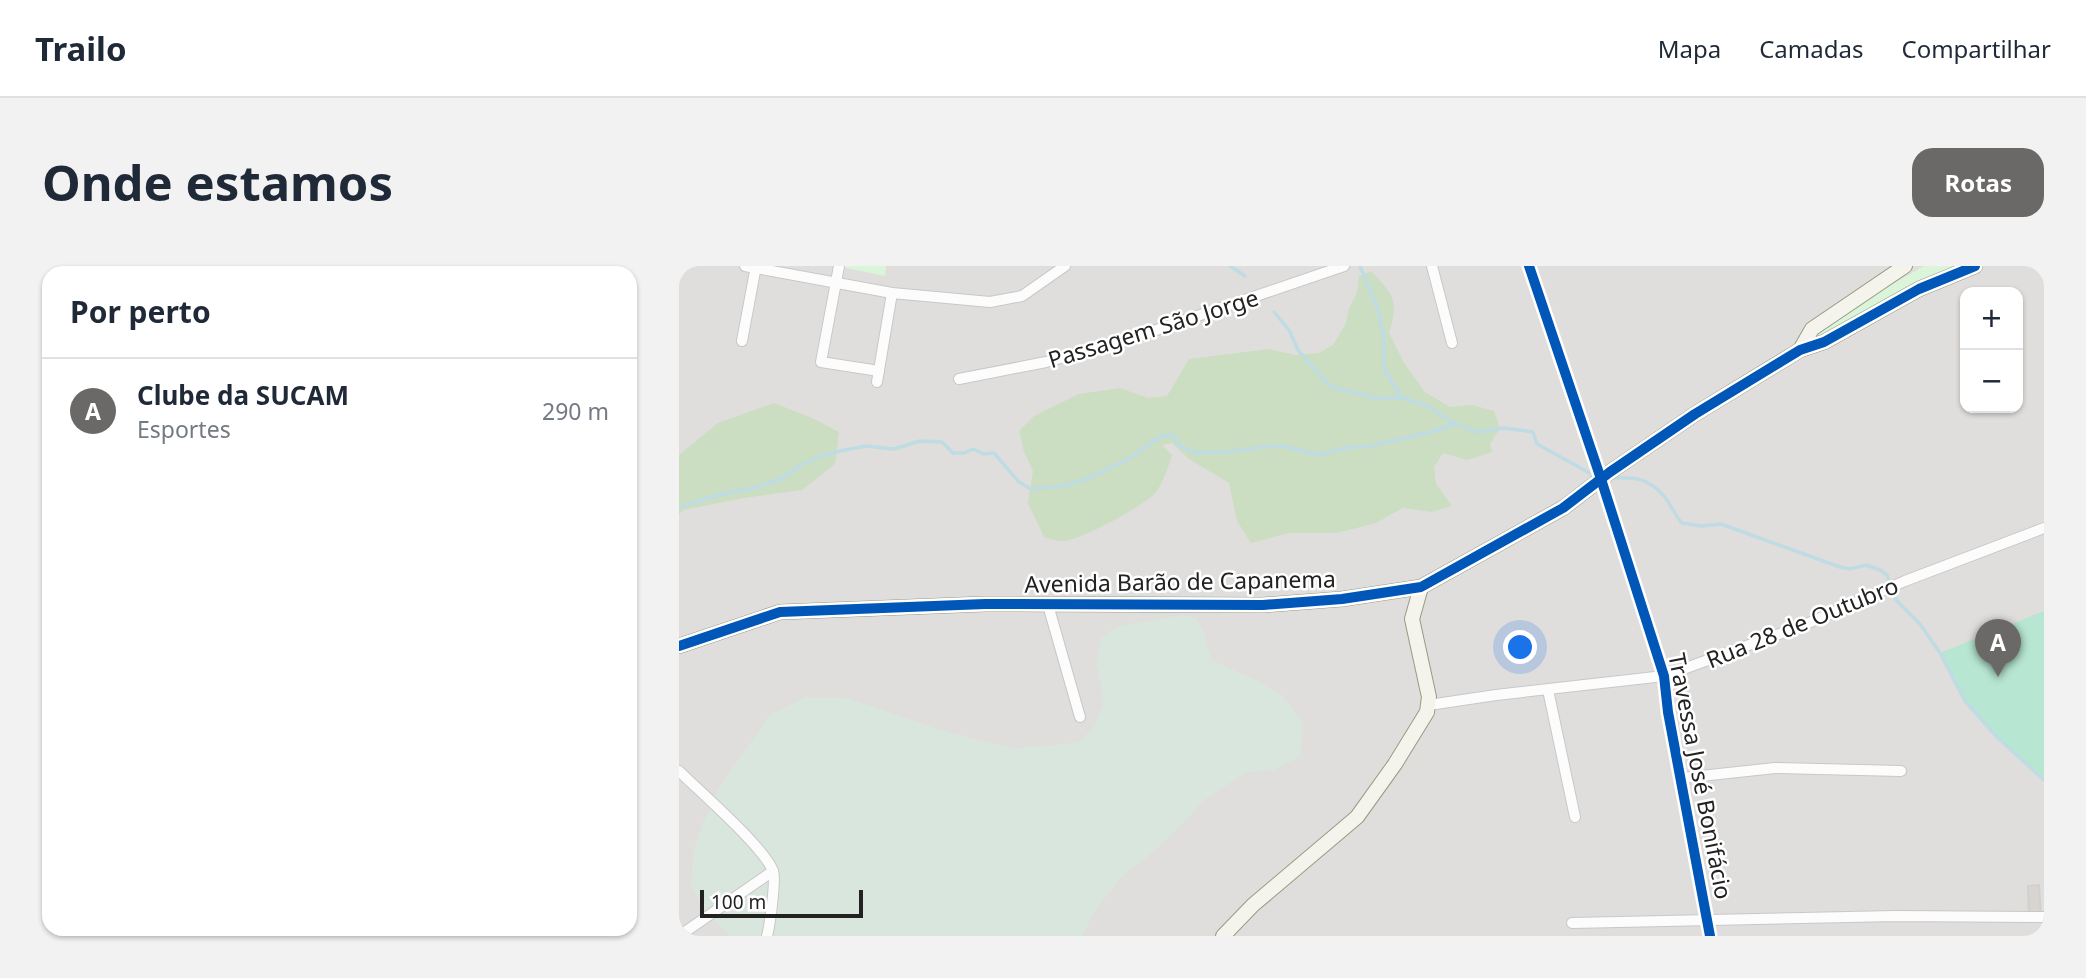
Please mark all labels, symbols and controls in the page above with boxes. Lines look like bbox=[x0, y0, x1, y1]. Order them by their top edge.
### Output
text: Trailo bbox=[35, 26, 127, 71]
text: Mapa bbox=[1658, 32, 1721, 65]
text: Camadas bbox=[1759, 32, 1863, 65]
text: Compartilhar bbox=[1901, 32, 2051, 65]
button: Rotas bbox=[1912, 148, 2044, 217]
text: Onde estamos bbox=[42, 149, 393, 215]
street label: Passagem São Jorge bbox=[1044, 281, 1262, 375]
map controls bbox=[1960, 287, 2023, 413]
button: + bbox=[1960, 287, 2023, 350]
text: Por perto bbox=[70, 291, 211, 332]
button: − bbox=[1960, 350, 2023, 413]
text: Clube da SUCAM bbox=[137, 377, 349, 413]
text: A bbox=[85, 395, 101, 427]
text: 290 m bbox=[542, 395, 609, 427]
text: Esportes bbox=[137, 413, 231, 445]
street label: Avenida Barão de Capanema bbox=[1024, 562, 1336, 600]
street label: Rua 28 de Outubro bbox=[1701, 569, 1903, 675]
pin: A bbox=[1975, 619, 2021, 677]
your location bbox=[1503, 630, 1537, 664]
street label: Travessa José Bonifácio bbox=[1661, 650, 1741, 902]
scale bar bbox=[700, 887, 863, 919]
text: 100 m bbox=[711, 889, 766, 915]

